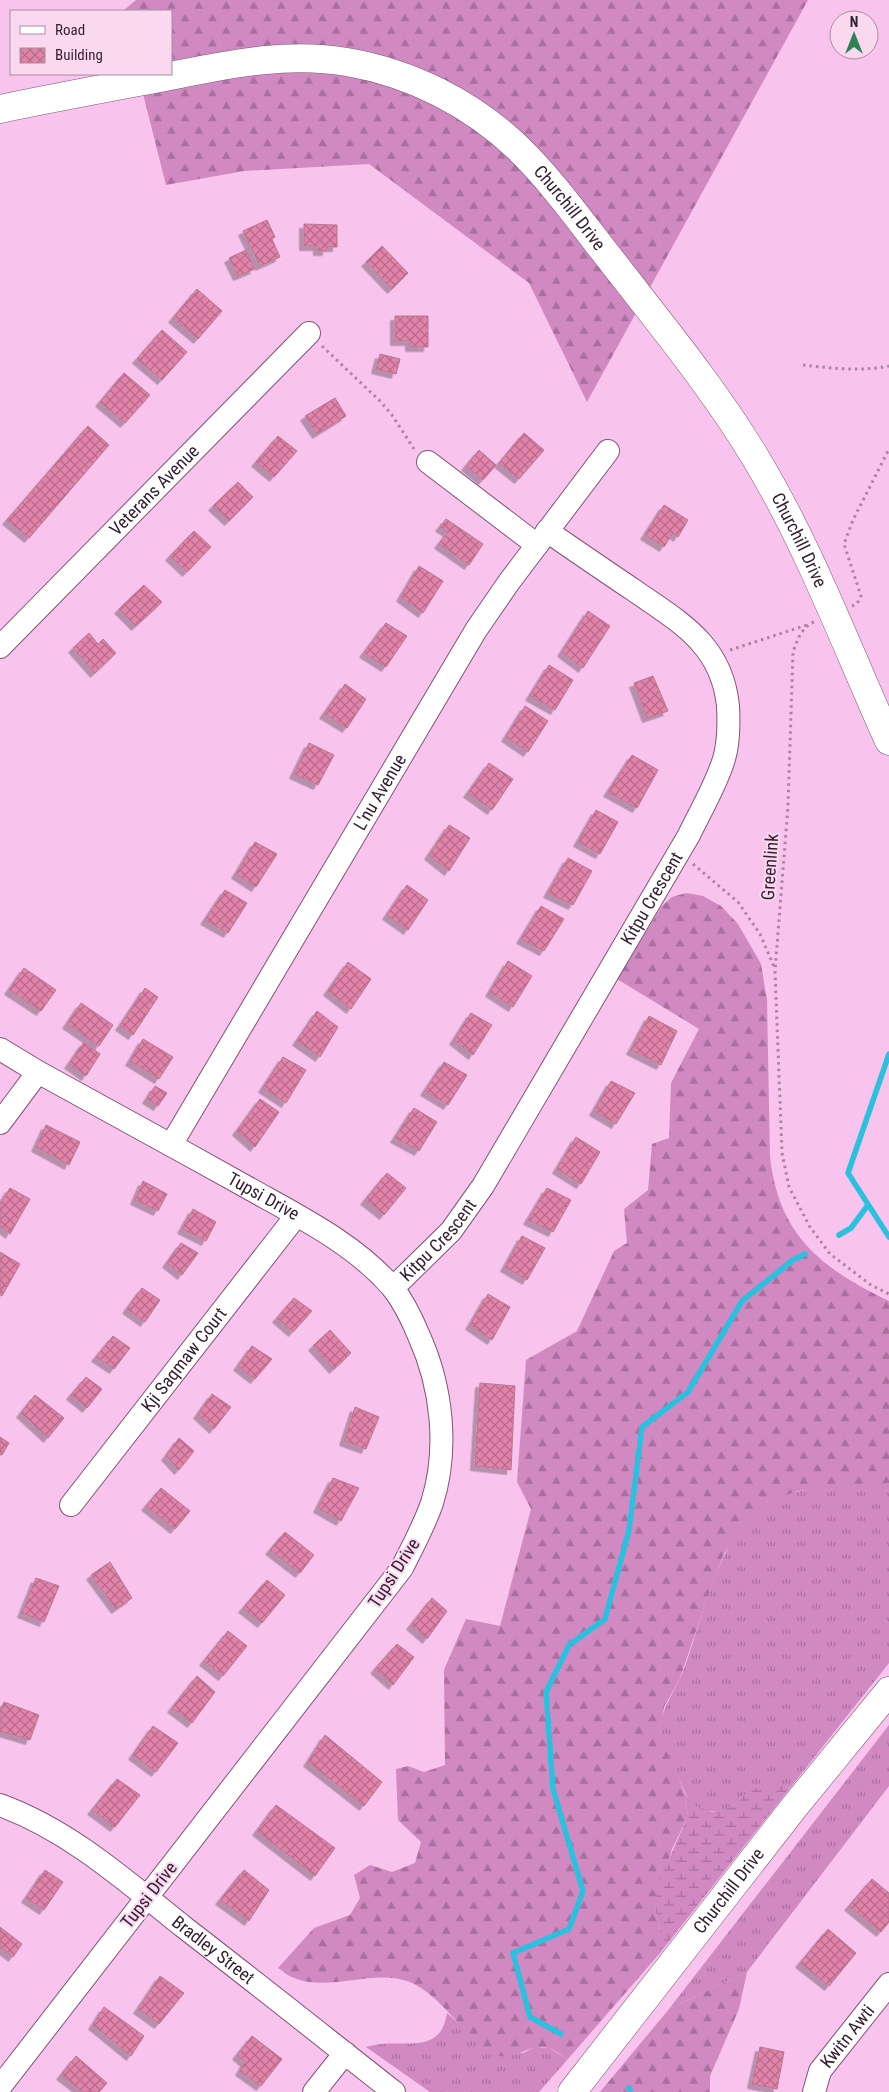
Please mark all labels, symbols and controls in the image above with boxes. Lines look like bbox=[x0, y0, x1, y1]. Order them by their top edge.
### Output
legend bbox=[10, 10, 172, 75]
north arrow bbox=[829, 10, 879, 60]
text: N bbox=[850, 14, 858, 30]
text: Road bbox=[55, 21, 85, 39]
text: Building bbox=[55, 46, 103, 64]
street label: Churchill Drive bbox=[530, 161, 610, 254]
street label: Veterans Avenue bbox=[105, 440, 203, 539]
street label: Churchill Drive bbox=[768, 489, 831, 590]
street label: L'nu Avenue bbox=[349, 750, 410, 834]
street label: Greenlink bbox=[757, 833, 782, 901]
street label: Kitpu Crescent bbox=[616, 848, 687, 948]
street label: Tupsi Drive bbox=[224, 1168, 303, 1224]
street label: Kitpu Crescent bbox=[395, 1195, 480, 1285]
street label: Kji Saqmaw Court bbox=[137, 1303, 231, 1416]
street label: Tupsi Drive bbox=[363, 1534, 424, 1611]
street label: Churchill Drive bbox=[689, 1844, 768, 1937]
street label: Tupsi Drive bbox=[116, 1857, 181, 1932]
street label: Bradley Street bbox=[168, 1911, 259, 1988]
street label: Kwitn Awti bbox=[816, 2000, 878, 2072]

